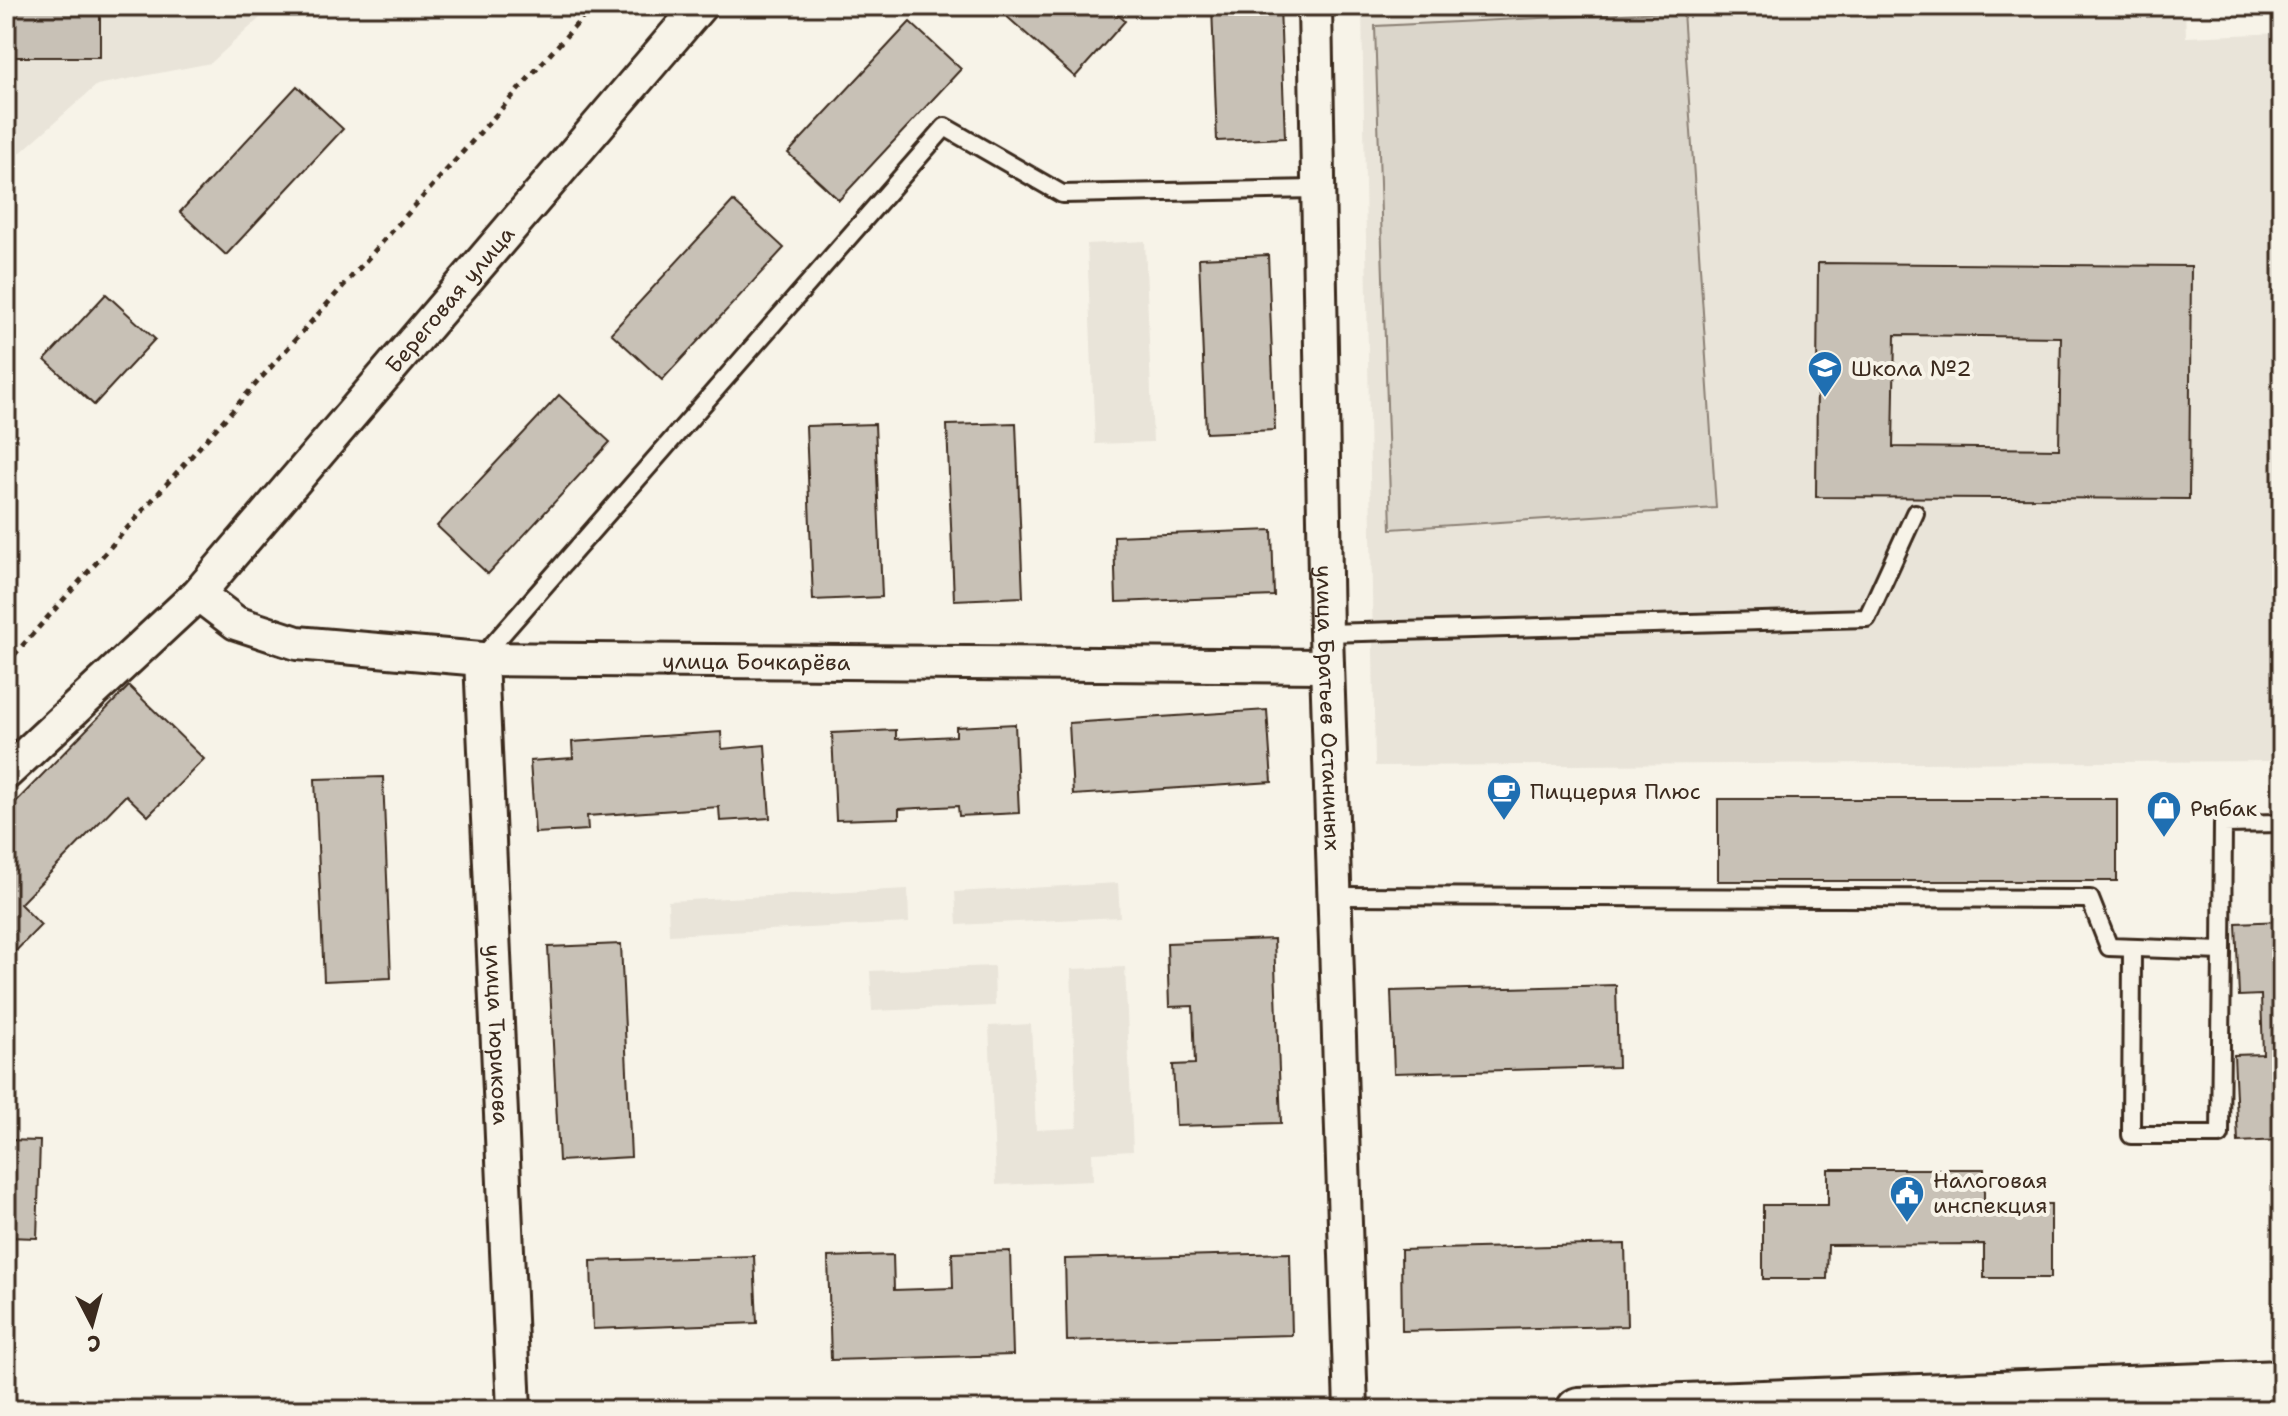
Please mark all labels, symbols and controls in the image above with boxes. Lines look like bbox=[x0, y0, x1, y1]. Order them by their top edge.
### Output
street label: Береговая улица bbox=[379, 220, 521, 379]
school or university icon: Школа №2 bbox=[1806, 349, 1844, 399]
place label: Школа №2 bbox=[1851, 354, 1972, 383]
street label: улица Братьев Останиных bbox=[1310, 565, 1347, 851]
street label: улица Бочкарёва bbox=[662, 646, 851, 677]
cafe icon: Пиццерия Плюс bbox=[1485, 772, 1523, 822]
place label: Пиццерия Плюс bbox=[1530, 777, 1701, 806]
shop icon: Рыбак bbox=[2145, 789, 2183, 839]
place label: Рыбак bbox=[2190, 794, 2258, 823]
street label: улица Тюрикова bbox=[479, 944, 515, 1126]
place label: Налоговая инспекция bbox=[1933, 1166, 2048, 1220]
public building icon: Налоговая инспекция bbox=[1888, 1174, 1926, 1224]
north arrow bbox=[52, 1284, 132, 1364]
text: С bbox=[86, 1328, 102, 1359]

